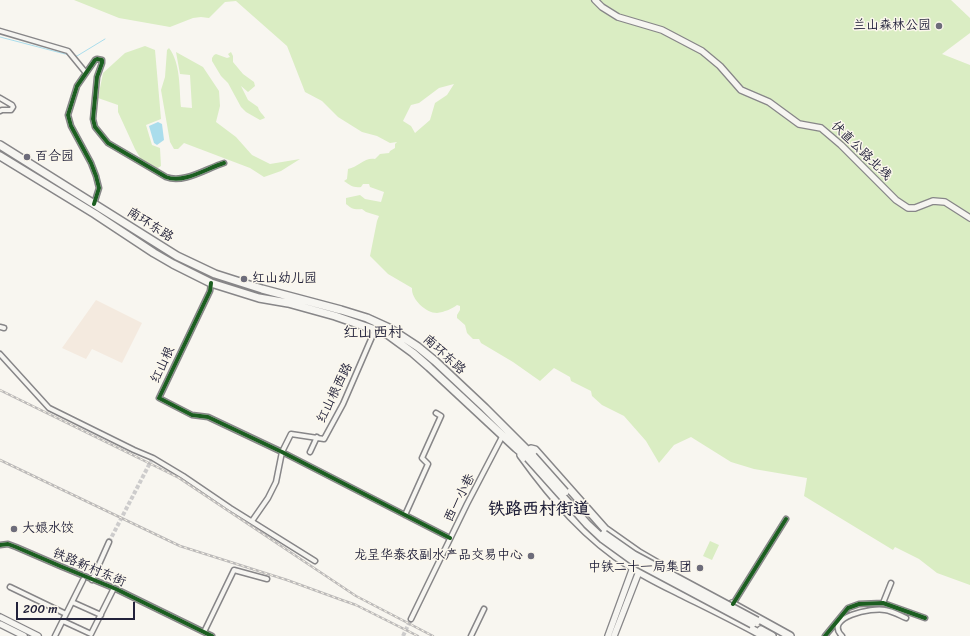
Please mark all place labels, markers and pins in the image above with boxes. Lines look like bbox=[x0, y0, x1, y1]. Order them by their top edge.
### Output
place label: 兰山森林公园 bbox=[853, 18, 931, 34]
marker: 兰山森林公园 bbox=[934, 21, 944, 31]
place label: 百合园 bbox=[35, 149, 74, 165]
marker: 百合园 bbox=[22, 152, 32, 162]
place label: 红山幼儿园 bbox=[252, 271, 317, 287]
marker: 红山幼儿园 bbox=[239, 274, 249, 284]
place label: 大娘水饺 bbox=[22, 521, 74, 537]
marker: 大娘水饺 bbox=[9, 524, 19, 534]
place label: 龙呈华泰农副水产品交易中心 bbox=[354, 548, 523, 564]
marker: 龙呈华泰农副水产品交易中心 bbox=[526, 551, 536, 561]
place label: 中铁二十一局集团 bbox=[588, 560, 692, 576]
marker: 中铁二十一局集团 bbox=[695, 563, 705, 573]

